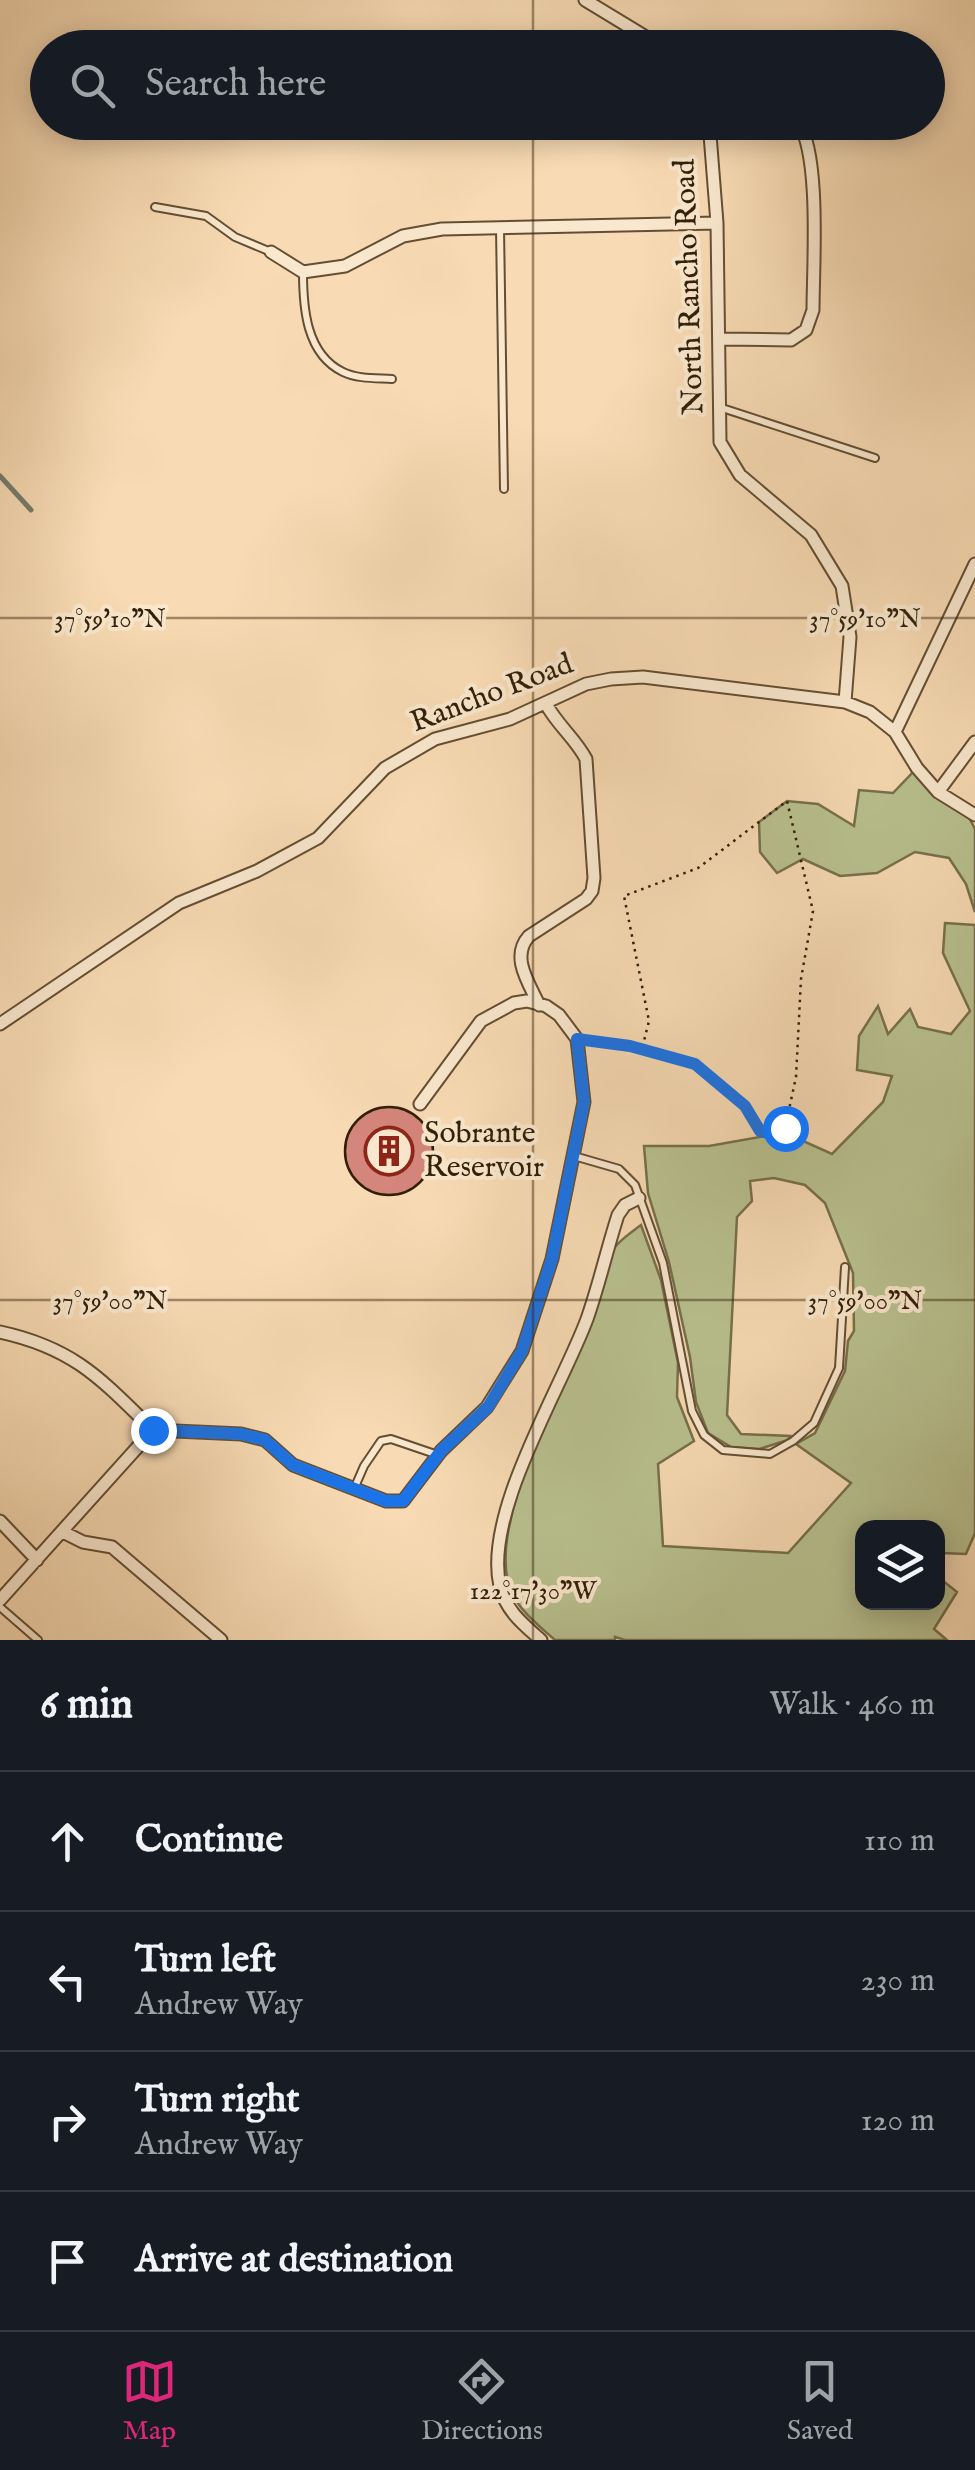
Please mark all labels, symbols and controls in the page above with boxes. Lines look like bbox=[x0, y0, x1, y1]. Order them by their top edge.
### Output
search box bbox=[30, 30, 945, 140]
icon: search bbox=[65, 58, 120, 113]
text: Search here bbox=[145, 61, 326, 109]
street label: North Rancho Road bbox=[667, 157, 713, 416]
text: 37°59'10"N bbox=[54, 604, 166, 636]
text: 37°59'10"N bbox=[809, 604, 921, 636]
street label: Rancho Road bbox=[405, 645, 580, 742]
route start bbox=[763, 1106, 809, 1152]
place label: Sobrante Reservoir bbox=[424, 1115, 544, 1187]
building icon: Sobrante Reservoir bbox=[363, 1125, 415, 1177]
text: 37°59'00"N bbox=[53, 1286, 167, 1318]
text: 37°59'00"N bbox=[808, 1286, 922, 1318]
route end bbox=[131, 1408, 177, 1454]
map controls bbox=[855, 1520, 945, 1610]
button: layers bbox=[855, 1520, 945, 1610]
text: 122°17'30"W bbox=[470, 1576, 597, 1608]
text: 6 min bbox=[40, 1679, 133, 1732]
text: Walk · 460 m bbox=[769, 1685, 935, 1726]
icon: ahead bbox=[40, 1814, 95, 1869]
text: Continue bbox=[135, 1817, 283, 1865]
text: 110 m bbox=[864, 1821, 935, 1862]
text: Turn left bbox=[135, 1937, 276, 1985]
icon: left bbox=[40, 1954, 95, 2009]
text: 230 m bbox=[861, 1961, 935, 2002]
text: Andrew Way bbox=[135, 1985, 303, 2026]
text: Turn right bbox=[135, 2077, 299, 2125]
icon: right bbox=[40, 2094, 95, 2149]
text: 120 m bbox=[861, 2101, 935, 2142]
text: Andrew Way bbox=[135, 2125, 303, 2166]
icon: arrive bbox=[40, 2234, 95, 2289]
text: Arrive at destination bbox=[135, 2237, 453, 2285]
tab: Map bbox=[122, 2354, 177, 2449]
tab: Directions bbox=[421, 2354, 543, 2449]
tab: Saved bbox=[787, 2354, 853, 2449]

